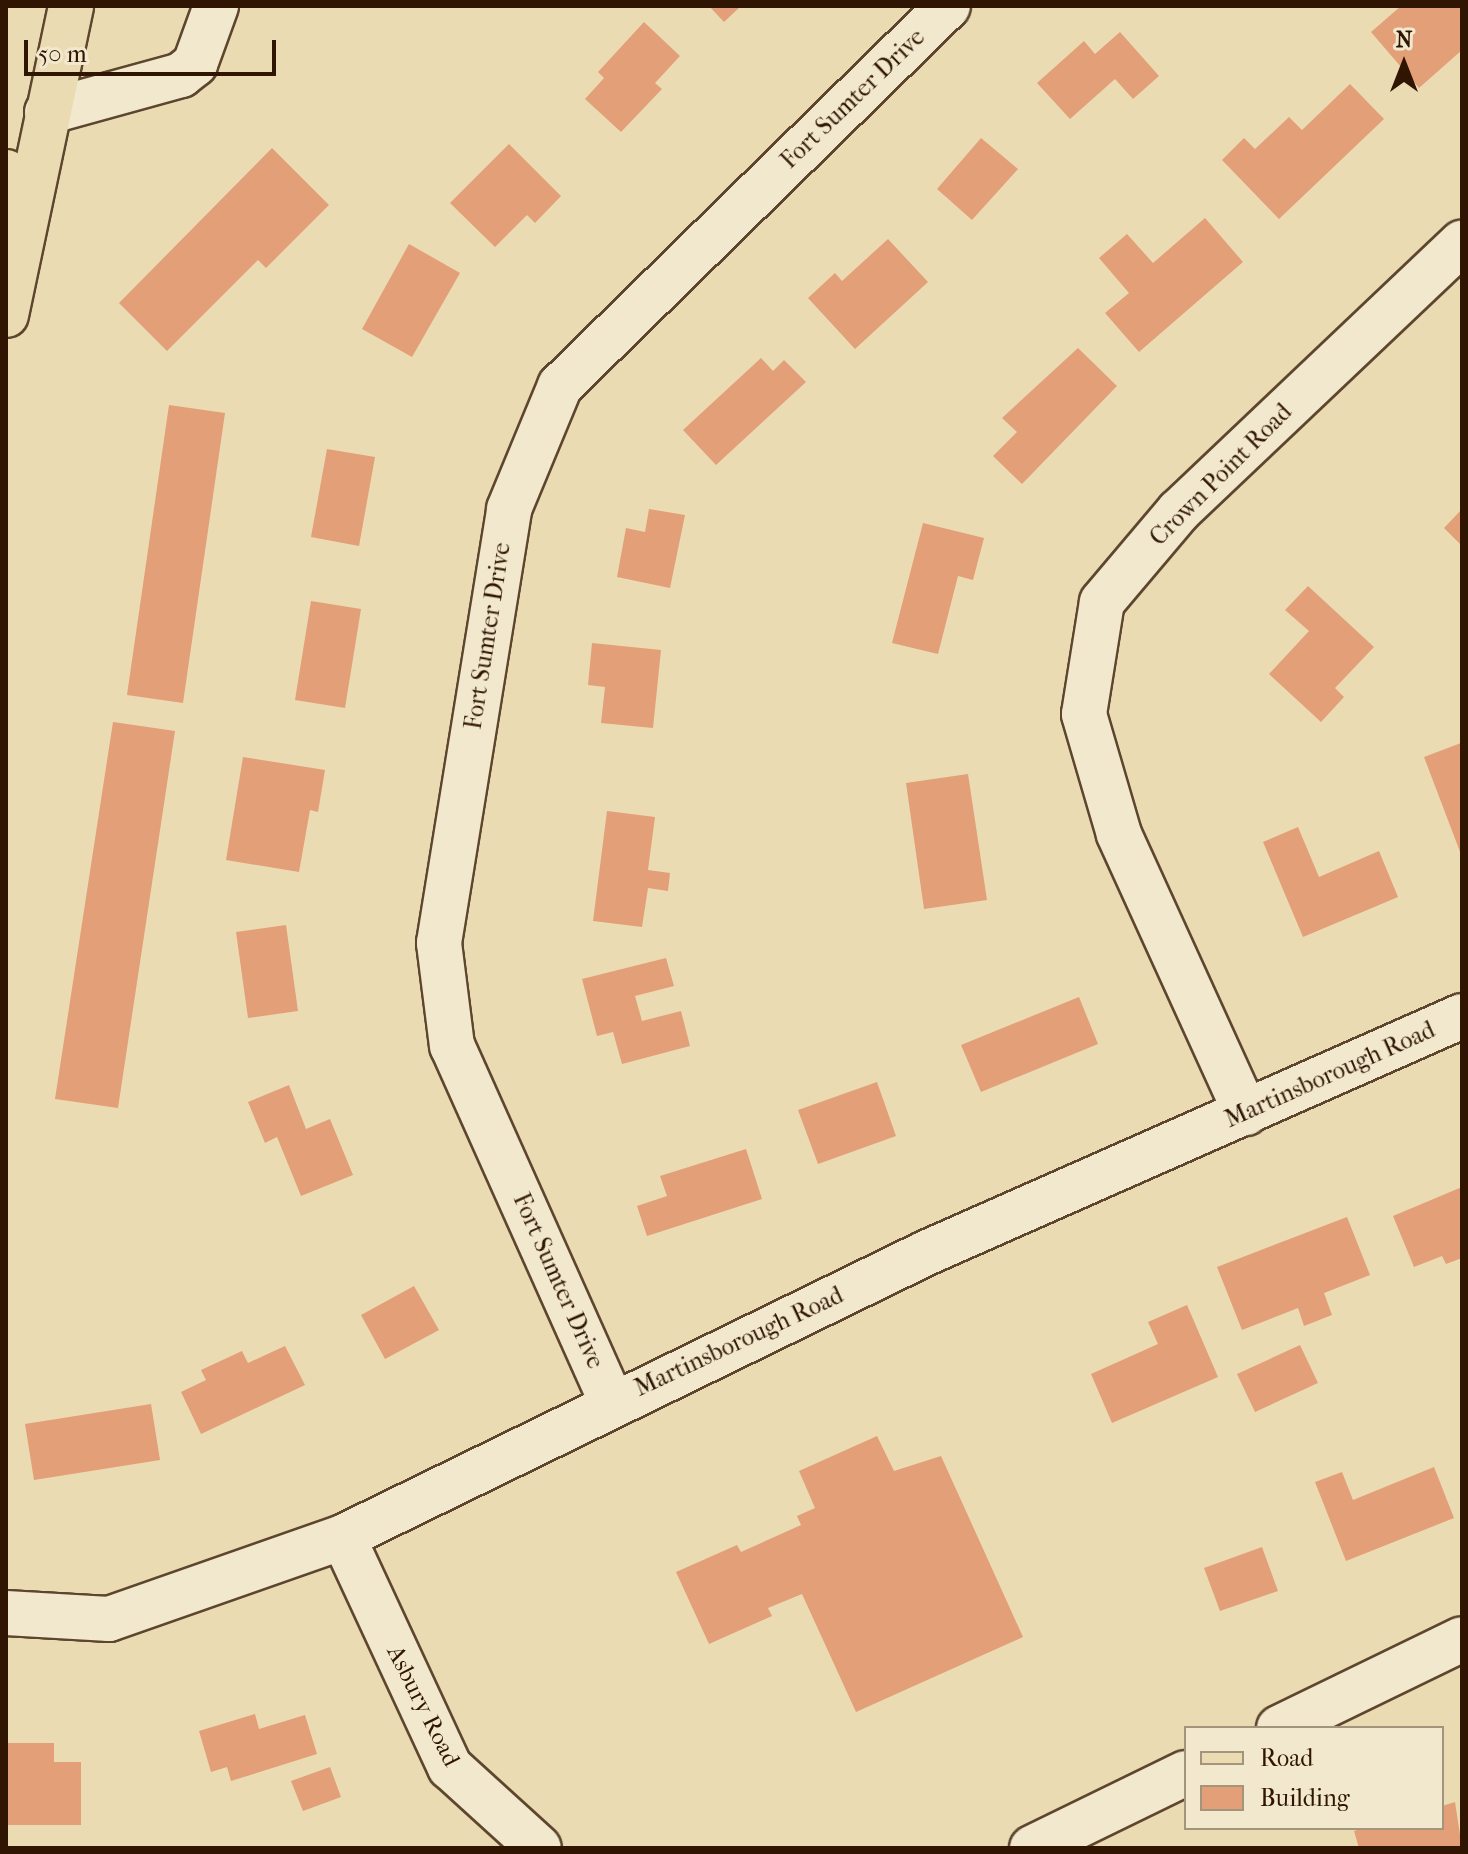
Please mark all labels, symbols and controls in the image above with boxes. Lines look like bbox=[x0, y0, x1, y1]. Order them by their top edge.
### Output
street label: Fort Sumter Drive bbox=[775, 23, 931, 175]
scale bar bbox=[28, 24, 280, 74]
north arrow bbox=[1364, 24, 1444, 104]
text: N bbox=[1396, 27, 1412, 53]
text: 50 m bbox=[38, 40, 87, 68]
street label: Crown Point Road bbox=[1144, 398, 1298, 552]
street label: Fort Sumter Drive bbox=[459, 540, 517, 732]
street label: Martinsborough Road bbox=[1221, 1016, 1439, 1134]
street label: Fort Sumter Drive bbox=[506, 1189, 610, 1373]
street label: Martinsborough Road bbox=[630, 1281, 848, 1403]
street label: Asbury Road bbox=[380, 1641, 466, 1771]
legend bbox=[1184, 1726, 1444, 1830]
text: Road bbox=[1260, 1744, 1313, 1772]
text: Building bbox=[1260, 1784, 1350, 1812]

